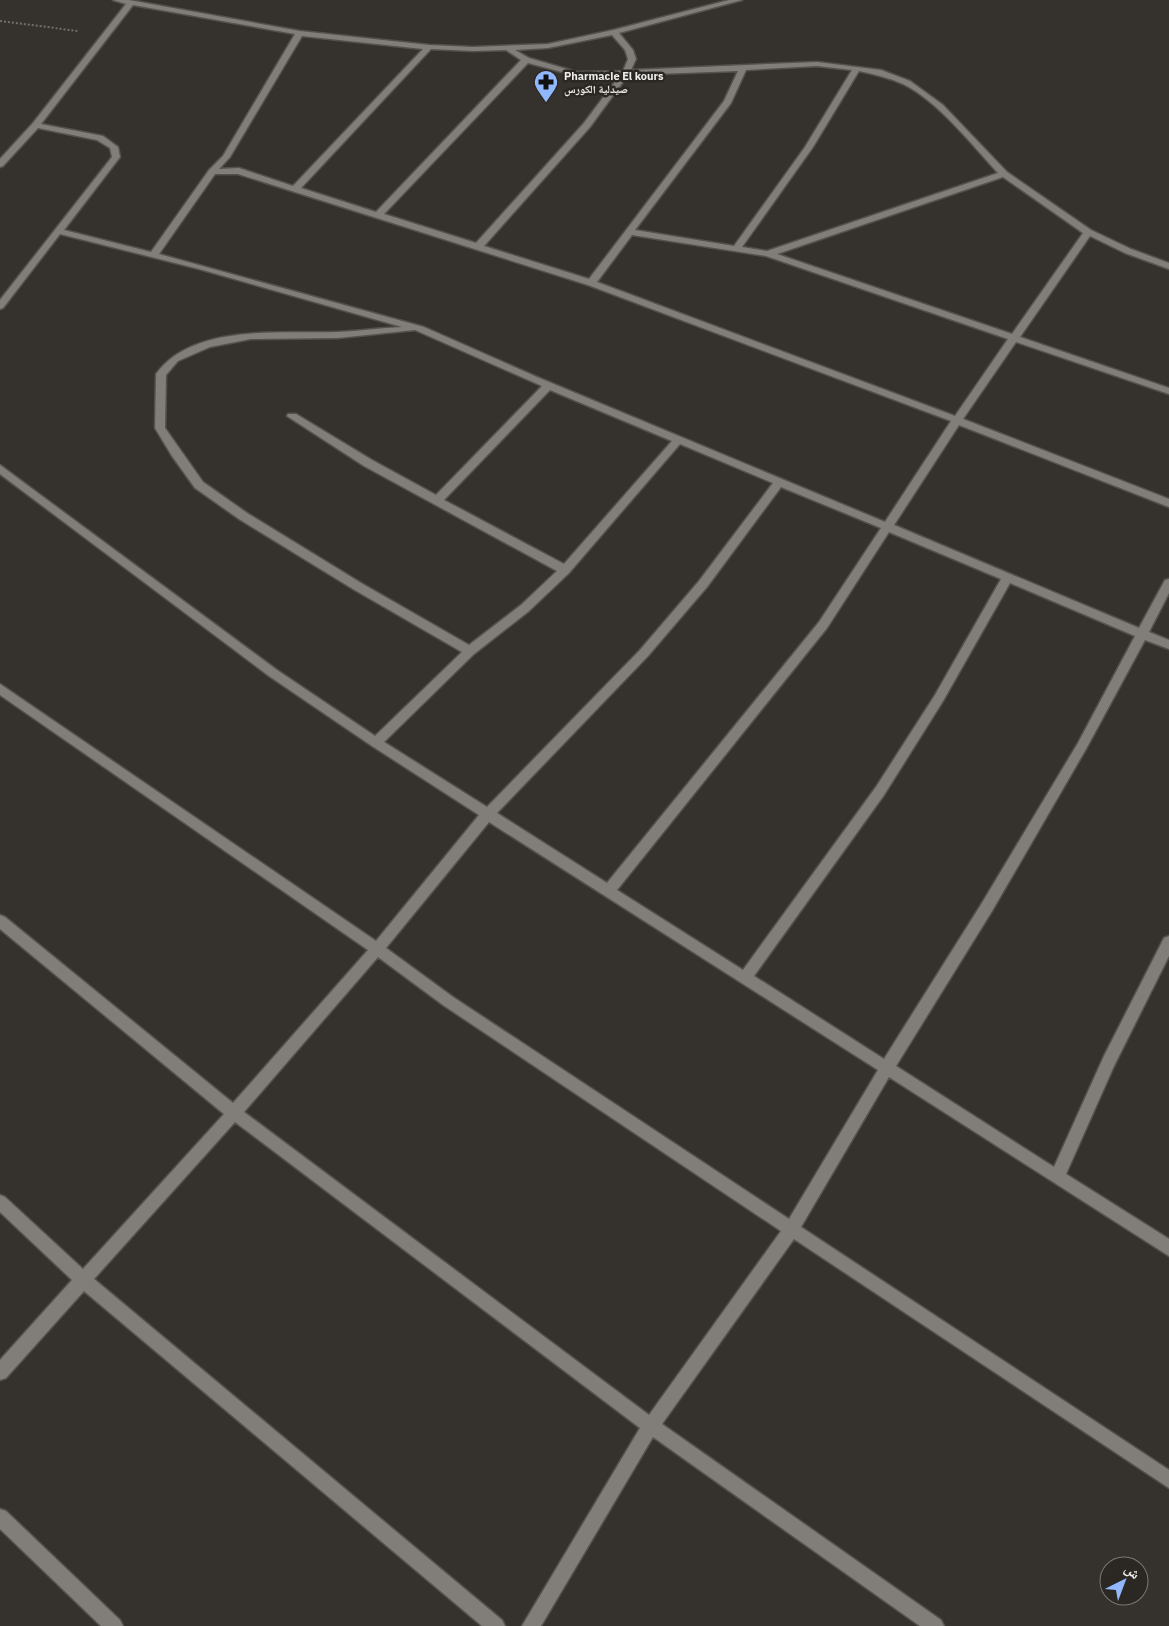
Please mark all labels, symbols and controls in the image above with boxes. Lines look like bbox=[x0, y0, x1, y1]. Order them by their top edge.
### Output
pharmacy icon: Pharmacie El kours صيدلية الكورس bbox=[533, 69, 559, 103]
place label: Pharmacie El kours صيدلية الكورس bbox=[564, 69, 664, 97]
north arrow bbox=[1099, 1556, 1149, 1606]
text: ش bbox=[1121, 1560, 1144, 1583]

